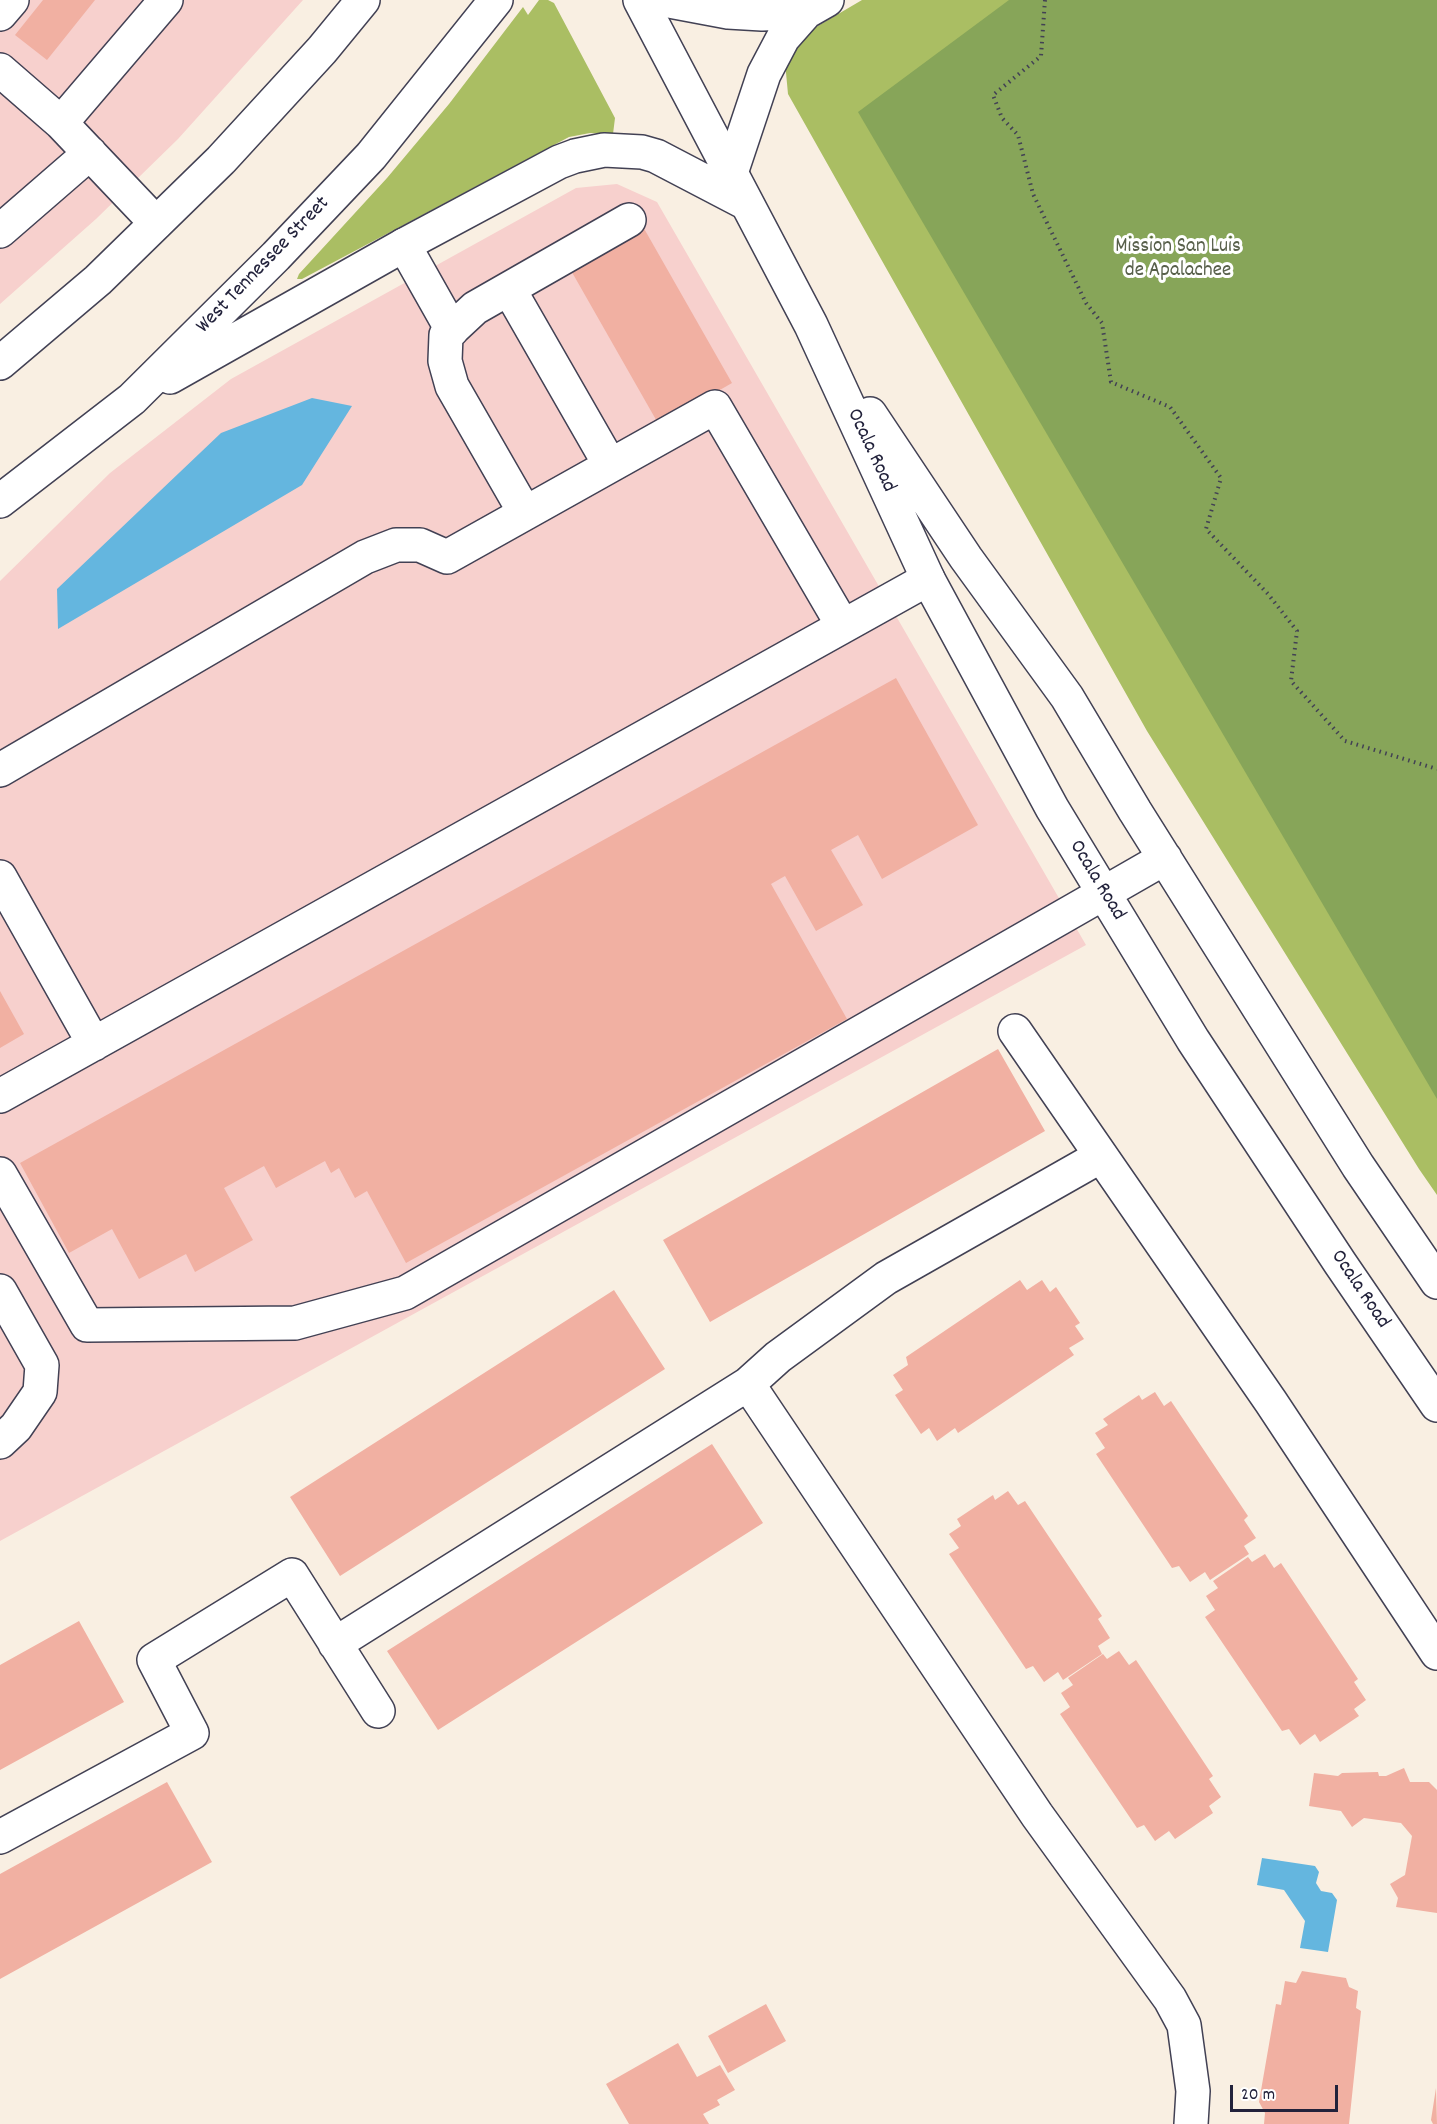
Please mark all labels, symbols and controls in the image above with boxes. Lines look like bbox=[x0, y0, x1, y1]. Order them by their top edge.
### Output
street label: West Tennessee Street bbox=[192, 192, 336, 340]
park label: Mission San Luis de Apalachee bbox=[1115, 235, 1241, 285]
street label: Ocala Road bbox=[840, 405, 900, 497]
street label: Ocala Road bbox=[1062, 836, 1130, 926]
street label: Ocala Road bbox=[1324, 1246, 1394, 1334]
scale bar bbox=[1233, 2073, 1341, 2111]
text: 20 m bbox=[1241, 2083, 1275, 2108]

